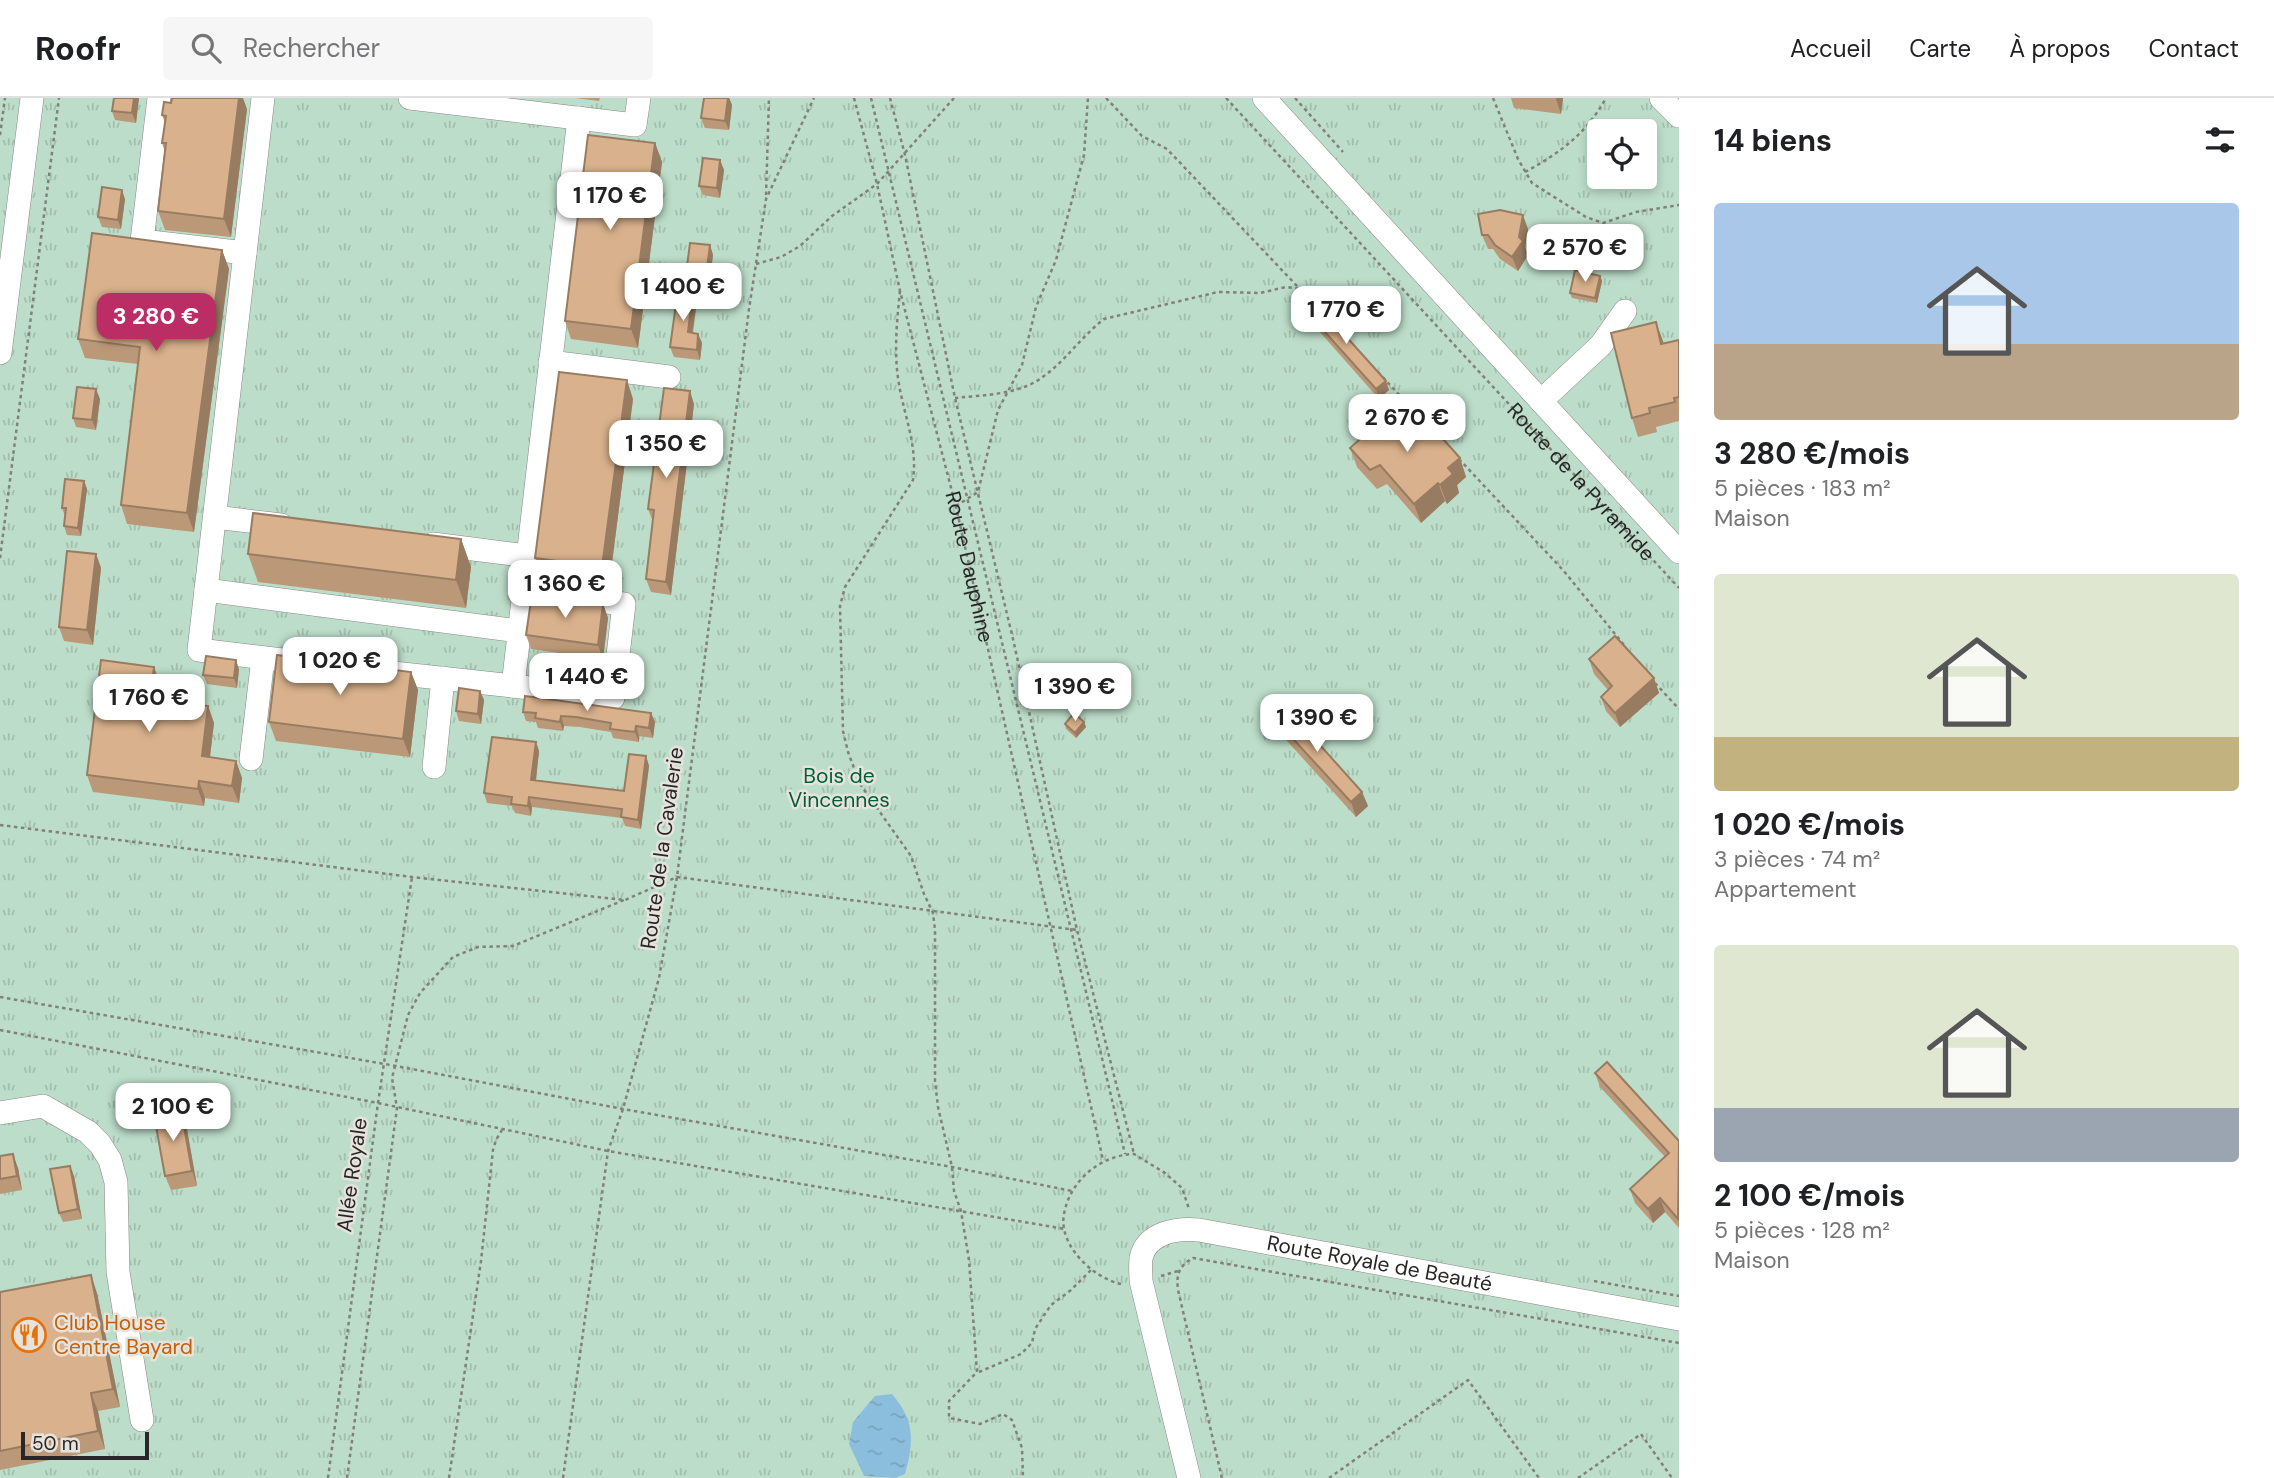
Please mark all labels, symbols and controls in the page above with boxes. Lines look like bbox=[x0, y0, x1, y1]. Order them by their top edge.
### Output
search box bbox=[163, 17, 653, 80]
text: Roofr bbox=[35, 27, 121, 70]
icon: search bbox=[187, 29, 225, 67]
text: Rechercher bbox=[243, 31, 380, 65]
text: Accueil bbox=[1790, 33, 1871, 64]
text: Carte bbox=[1909, 33, 1971, 64]
text: À propos bbox=[2009, 33, 2111, 64]
text: Contact bbox=[2149, 33, 2239, 64]
map controls bbox=[1587, 119, 1657, 189]
button: locate bbox=[1587, 119, 1657, 189]
text: 14 biens bbox=[1714, 121, 1832, 160]
icon: filters bbox=[2201, 121, 2239, 159]
pin: 1 170 € bbox=[545, 172, 675, 232]
text: 1 170 € bbox=[573, 180, 647, 210]
pin: 2 570 € bbox=[1520, 225, 1650, 284]
text: 2 570 € bbox=[1543, 232, 1627, 262]
icon: home bbox=[1914, 248, 2040, 374]
pin: 1 400 € bbox=[618, 264, 748, 323]
text: 1 400 € bbox=[641, 271, 725, 301]
pin: 1 770 € bbox=[1281, 286, 1411, 346]
pin: 3 280 € bbox=[91, 294, 221, 353]
text: 1 770 € bbox=[1307, 294, 1385, 324]
text: 3 280 € bbox=[113, 301, 199, 331]
pin: 2 670 € bbox=[1342, 394, 1472, 454]
street label: Route de la Pyramide bbox=[1501, 397, 1661, 567]
text: 2 670 € bbox=[1365, 402, 1450, 432]
pin: 1 350 € bbox=[601, 420, 731, 480]
text: 1 350 € bbox=[625, 428, 707, 458]
text: 3 280 €/mois bbox=[1714, 434, 1910, 473]
text: 5 pièces · 183 m² bbox=[1714, 473, 1891, 503]
street label: Route Dauphine bbox=[939, 488, 1000, 645]
text: Maison bbox=[1714, 503, 1790, 533]
pin: 1 360 € bbox=[500, 560, 630, 620]
text: 1 360 € bbox=[524, 568, 606, 598]
icon: home bbox=[1914, 619, 2040, 745]
pin: 1 020 € bbox=[275, 638, 405, 697]
text: 1 020 € bbox=[299, 645, 381, 675]
pin: 1 440 € bbox=[522, 654, 652, 713]
text: 1 440 € bbox=[545, 661, 629, 691]
pin: 1 390 € bbox=[1010, 664, 1140, 723]
text: 1 390 € bbox=[1034, 671, 1116, 701]
pin: 1 760 € bbox=[84, 674, 214, 734]
text: 1 760 € bbox=[109, 682, 189, 712]
pin: 1 390 € bbox=[1252, 694, 1382, 754]
text: 1 390 € bbox=[1276, 702, 1358, 732]
street label: Route de la Cavalerie bbox=[634, 745, 690, 951]
park label: Bois de Vincennes bbox=[788, 762, 890, 814]
text: 1 020 €/mois bbox=[1714, 805, 1905, 844]
text: 3 pièces · 74 m² bbox=[1714, 844, 1880, 874]
text: Appartement bbox=[1714, 874, 1857, 904]
icon: home bbox=[1914, 990, 2040, 1116]
pin: 2 100 € bbox=[108, 1084, 238, 1143]
text: 2 100 € bbox=[131, 1091, 215, 1121]
street label: Allée Royale bbox=[330, 1116, 374, 1234]
text: 2 100 €/mois bbox=[1714, 1176, 1905, 1215]
text: 5 pièces · 128 m² bbox=[1714, 1215, 1890, 1245]
street label: Route Royale de Beauté bbox=[1265, 1229, 1495, 1298]
text: Maison bbox=[1714, 1245, 1790, 1275]
place label: Club House Centre Bayard bbox=[54, 1309, 193, 1361]
restaurant icon: Club House Centre Bayard bbox=[10, 1316, 48, 1354]
scale bar bbox=[21, 1429, 149, 1461]
text: 50 m bbox=[32, 1431, 79, 1456]

